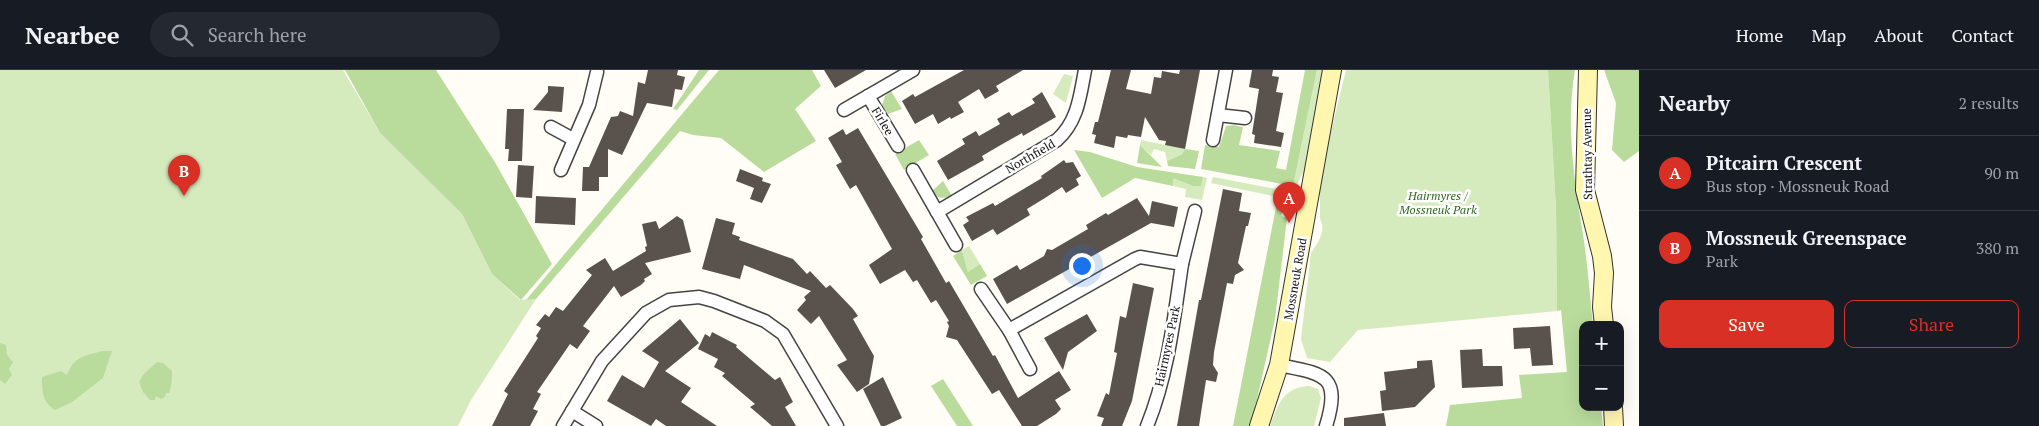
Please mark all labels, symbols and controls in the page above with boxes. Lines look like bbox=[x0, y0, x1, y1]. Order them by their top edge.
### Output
search box bbox=[150, 12, 500, 57]
text: Nearbee bbox=[25, 19, 120, 51]
icon: search bbox=[168, 21, 196, 49]
text: Search here bbox=[208, 22, 307, 47]
text: Home bbox=[1736, 23, 1783, 47]
text: Map bbox=[1811, 23, 1846, 47]
text: About bbox=[1874, 23, 1923, 47]
text: Contact bbox=[1951, 23, 2014, 47]
text: Nearby bbox=[1659, 89, 1730, 117]
text: 2 results bbox=[1959, 92, 2019, 114]
street label: Firlee bbox=[869, 104, 897, 138]
street label: Strathtay Avenue bbox=[1579, 108, 1595, 200]
street label: Northfield bbox=[1002, 136, 1058, 176]
text: Pitcairn Crescent bbox=[1706, 150, 1862, 175]
pin: B bbox=[168, 155, 200, 196]
text: A bbox=[1669, 162, 1681, 184]
text: 90 m bbox=[1984, 162, 2019, 184]
text: Bus stop · Mossneuk Road bbox=[1706, 175, 1889, 197]
pin: A bbox=[1273, 182, 1305, 223]
park label: Hairmyres / Mossneuk Park bbox=[1398, 188, 1477, 217]
text: Mossneuk Greenspace bbox=[1706, 225, 1907, 250]
street label: Mossneuk Road bbox=[1280, 236, 1310, 321]
text: B bbox=[1670, 237, 1680, 259]
text: 380 m bbox=[1976, 237, 2019, 259]
text: Park bbox=[1706, 250, 1738, 272]
your location bbox=[1069, 253, 1095, 279]
button: Save bbox=[1659, 300, 1834, 348]
button: Share bbox=[1844, 300, 2019, 348]
street label: Hairmyres Park bbox=[1151, 303, 1183, 388]
map controls bbox=[1579, 321, 1624, 411]
button: + bbox=[1579, 321, 1624, 366]
button: − bbox=[1579, 366, 1624, 411]

